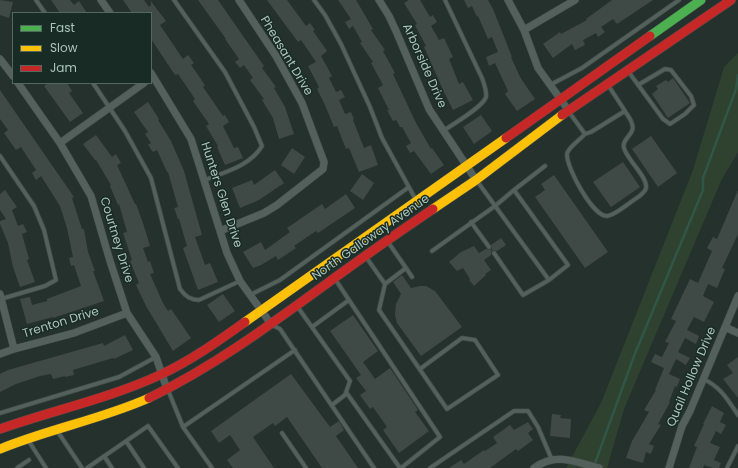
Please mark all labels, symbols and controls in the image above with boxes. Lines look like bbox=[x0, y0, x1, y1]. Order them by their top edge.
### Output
legend bbox=[12, 12, 152, 84]
street label: Pheasant Drive bbox=[257, 14, 315, 98]
text: Fast bbox=[50, 19, 75, 36]
street label: Arborside Drive bbox=[399, 22, 449, 110]
text: Slow bbox=[50, 39, 78, 56]
text: Jam bbox=[50, 59, 77, 76]
street label: Hunters Glen Drive bbox=[197, 140, 245, 250]
street label: North Galloway Avenue bbox=[310, 192, 432, 284]
street label: Courtney Drive bbox=[96, 196, 136, 284]
street label: Trenton Drive bbox=[21, 305, 101, 341]
street label: Quail Hollow Drive bbox=[664, 325, 720, 429]

